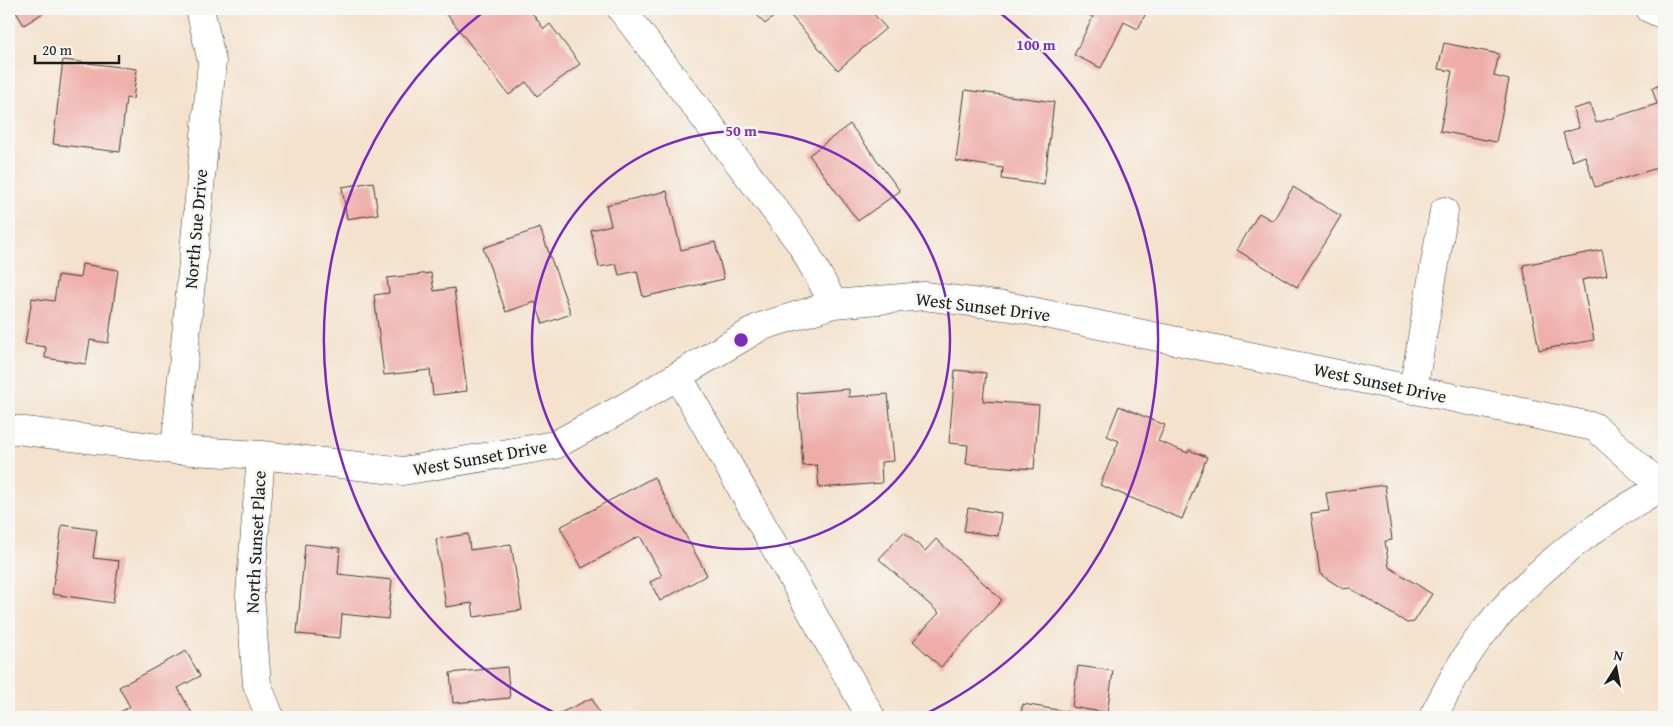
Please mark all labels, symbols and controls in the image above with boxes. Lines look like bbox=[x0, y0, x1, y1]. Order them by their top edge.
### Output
scale bar bbox=[35, 32, 119, 64]
text: 100 m bbox=[1016, 34, 1056, 55]
text: 20 m bbox=[42, 39, 73, 60]
text: 50 m bbox=[725, 120, 757, 141]
street label: North Sue Drive bbox=[177, 168, 214, 290]
street label: West Sunset Drive bbox=[914, 285, 1052, 328]
centre of rings bbox=[732, 331, 750, 349]
street label: West Sunset Drive bbox=[1311, 355, 1449, 410]
street label: West Sunset Drive bbox=[411, 432, 549, 483]
street label: North Sunset Place bbox=[238, 470, 273, 614]
north arrow bbox=[1590, 644, 1640, 694]
text: N bbox=[1612, 645, 1626, 666]

